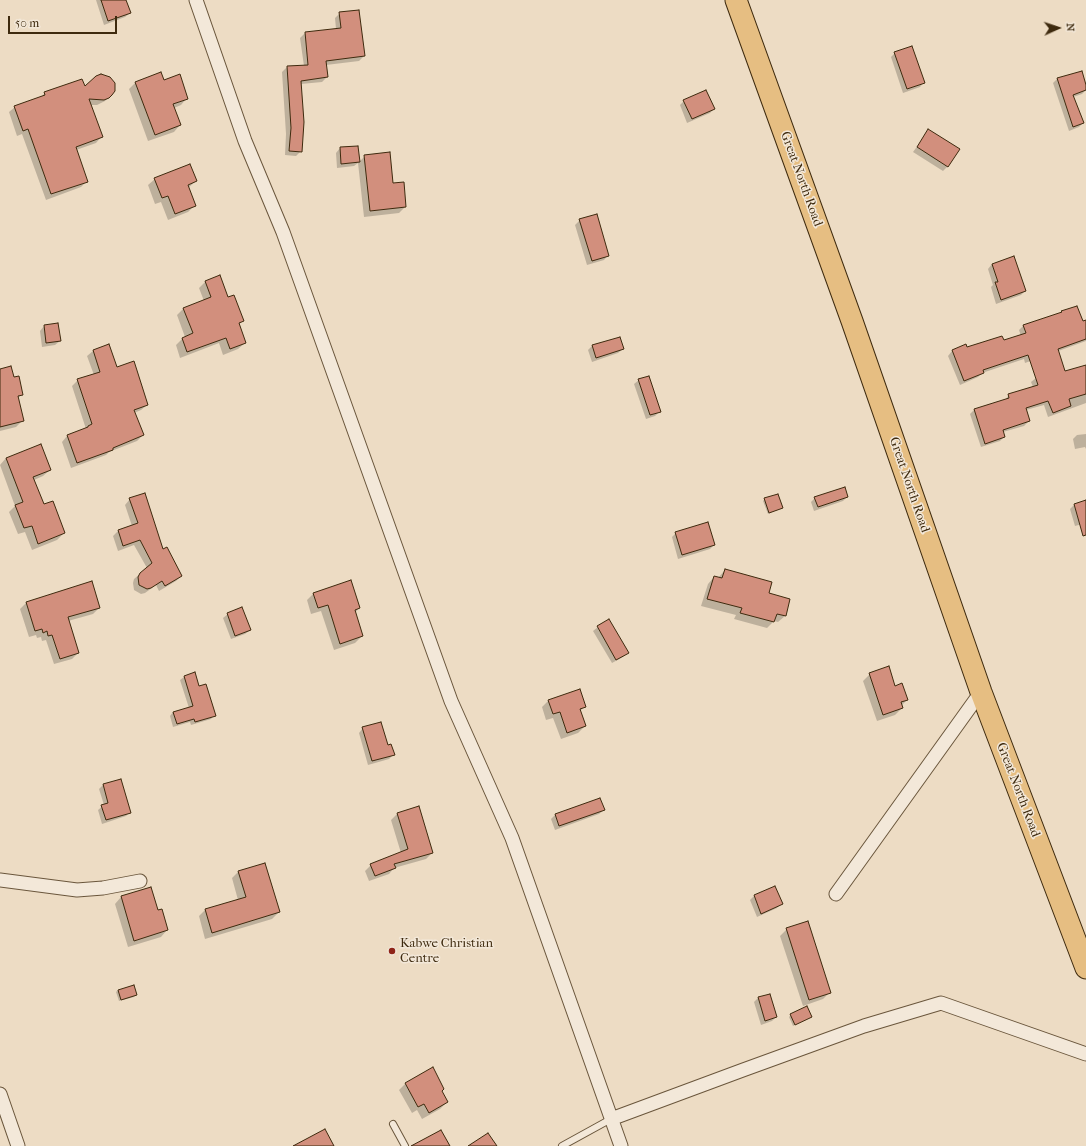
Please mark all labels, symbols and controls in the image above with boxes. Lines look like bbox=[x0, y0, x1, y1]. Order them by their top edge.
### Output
scale bar bbox=[10, 8, 119, 34]
north arrow bbox=[1038, 8, 1078, 48]
text: 50 m bbox=[15, 16, 39, 30]
text: N bbox=[1064, 23, 1077, 32]
street label: Great North Road bbox=[777, 129, 825, 229]
street label: Great North Road bbox=[885, 435, 933, 535]
street label: Great North Road bbox=[993, 741, 1043, 839]
place label: Kabwe Christian Centre bbox=[400, 936, 493, 967]
marker: Kabwe Christian Centre bbox=[387, 946, 397, 956]

